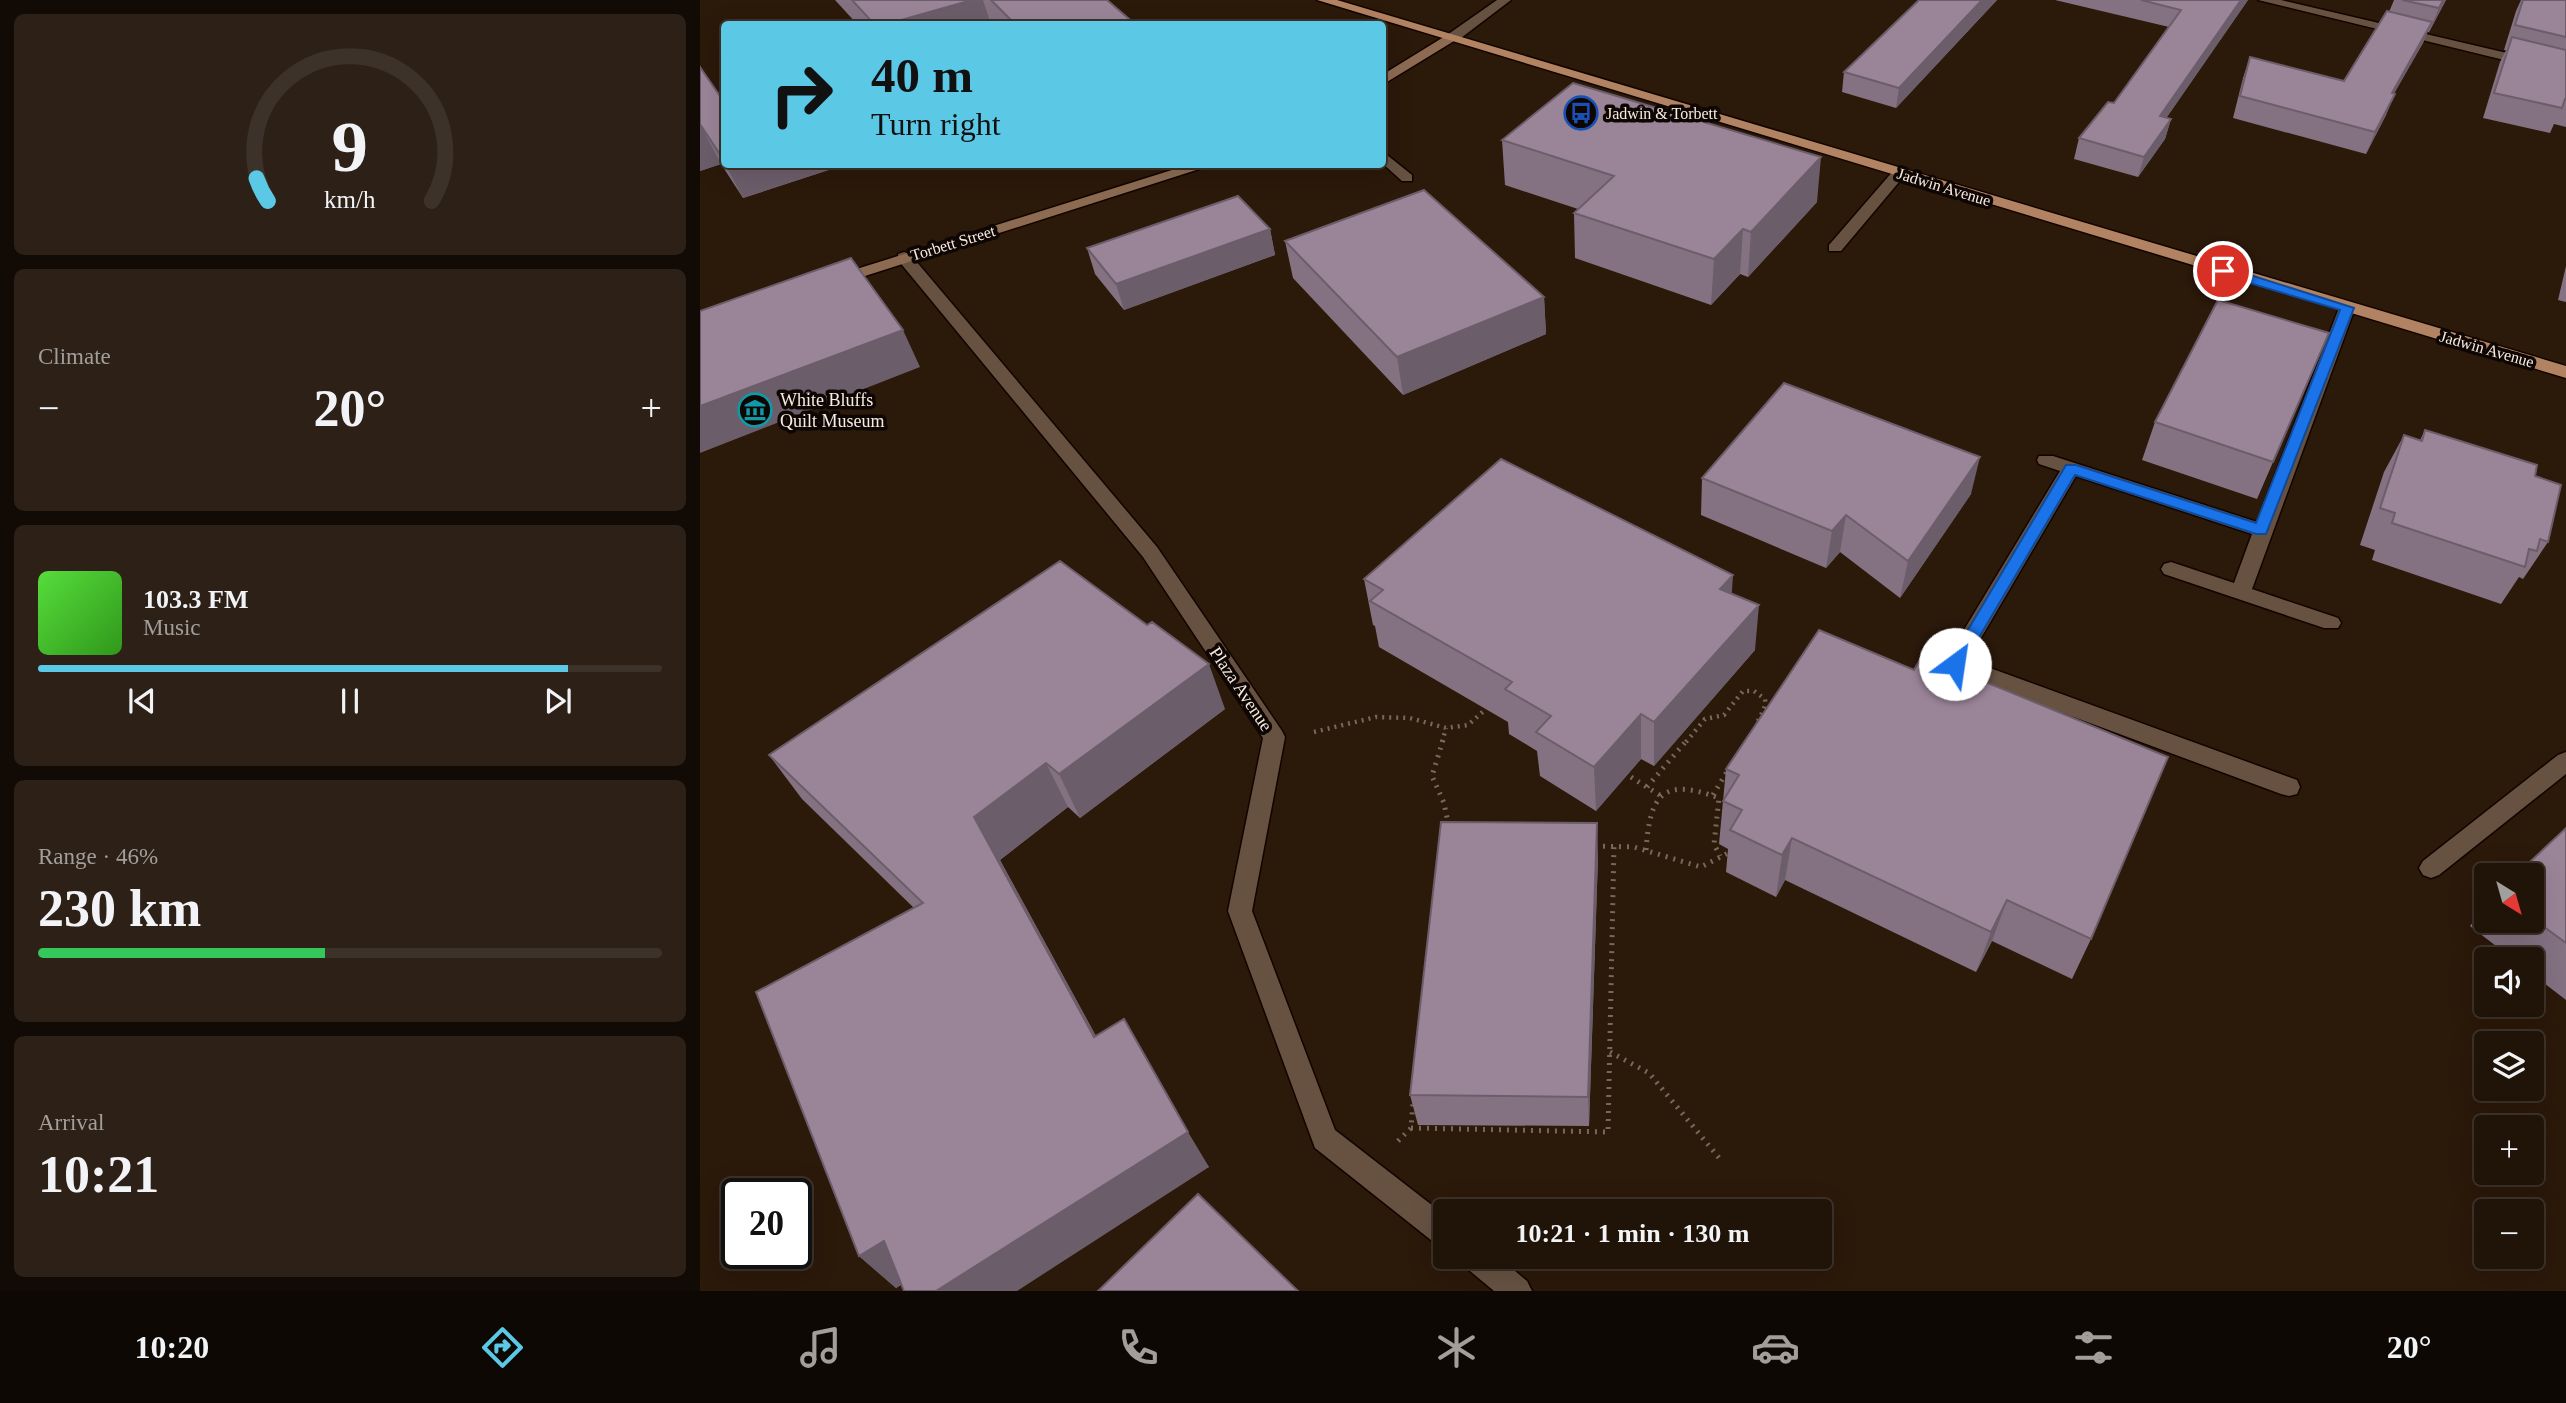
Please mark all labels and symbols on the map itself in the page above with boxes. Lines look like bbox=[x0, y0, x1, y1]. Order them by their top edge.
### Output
bus stop icon: Jadwin & Torbett bbox=[1562, 94, 1600, 132]
place label: Jadwin & Torbett bbox=[1606, 105, 1718, 122]
street label: Jadwin Avenue bbox=[1895, 165, 1993, 209]
street label: Torbett Street bbox=[909, 222, 998, 264]
pin bbox=[2193, 241, 2253, 301]
street label: Jadwin Avenue bbox=[2438, 327, 2536, 371]
place label: White Bluffs Quilt Museum bbox=[780, 390, 885, 431]
museum icon: White Bluffs Quilt Museum bbox=[736, 391, 774, 429]
position arrow bbox=[1918, 627, 1992, 701]
street label: Plaza Avenue bbox=[1206, 643, 1276, 735]
north arrow bbox=[2474, 863, 2544, 933]
speed limit sign: 20 bbox=[721, 1178, 812, 1269]

